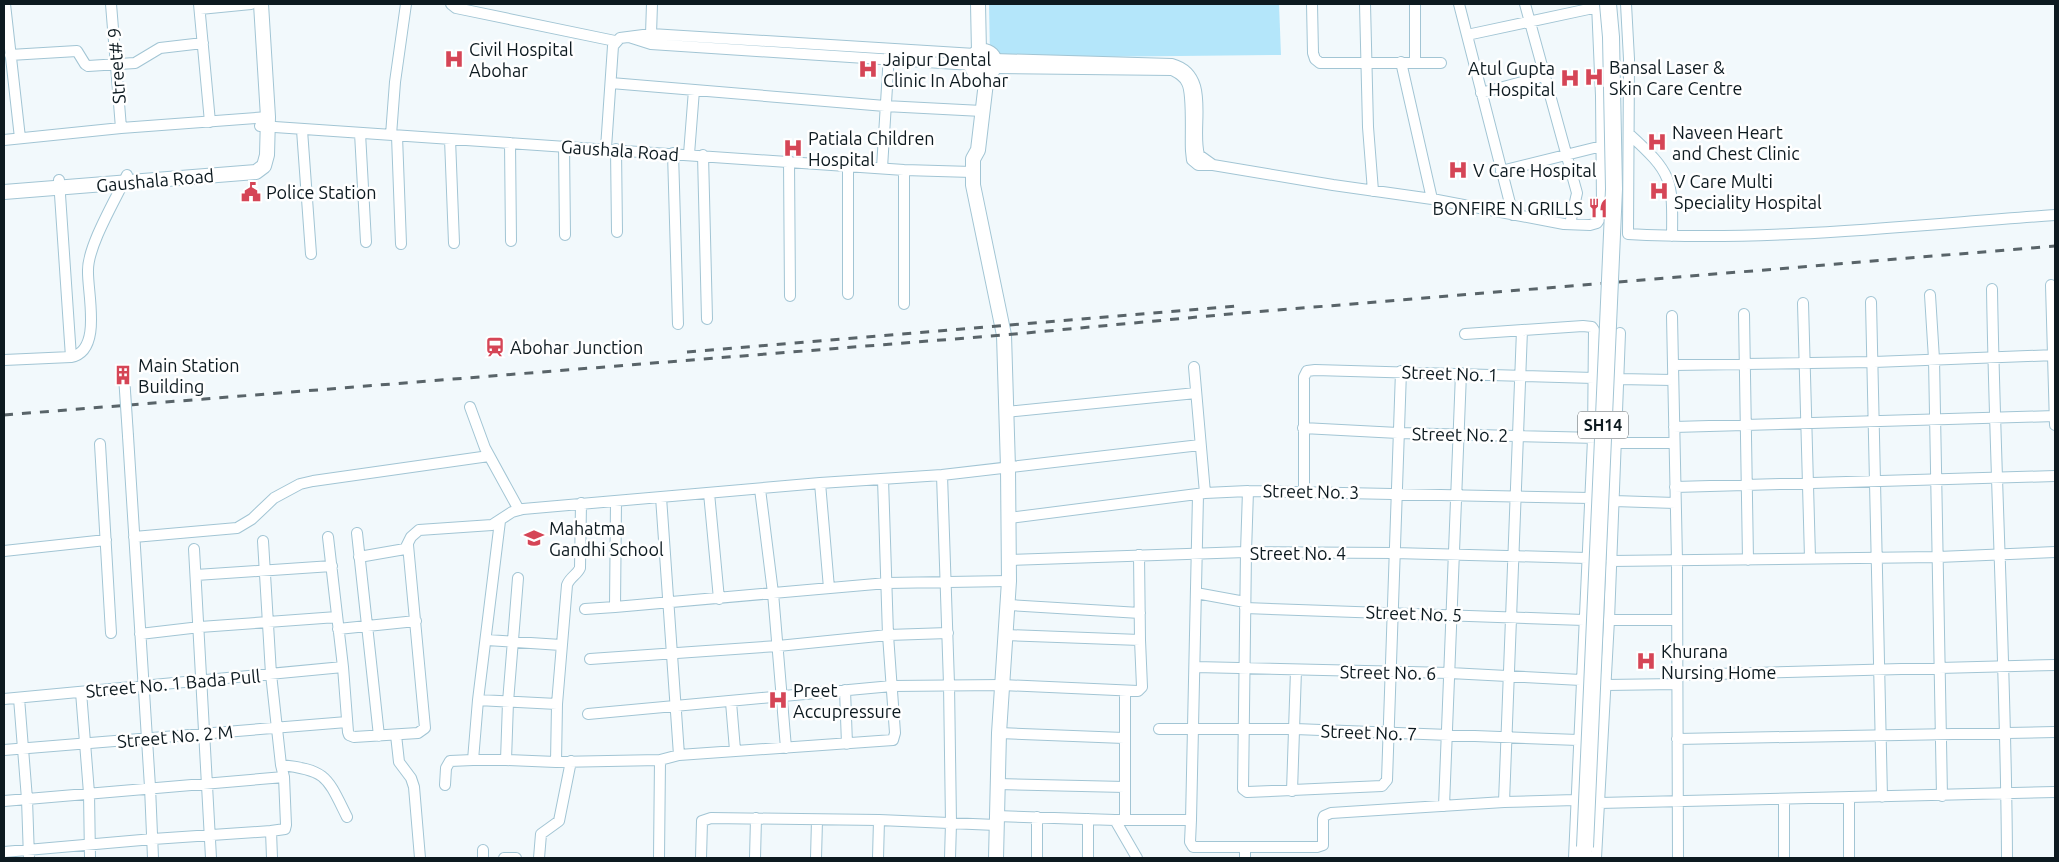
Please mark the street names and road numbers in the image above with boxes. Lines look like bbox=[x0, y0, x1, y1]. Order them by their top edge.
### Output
street label: Street# 9 bbox=[103, 27, 129, 105]
street label: Gaushala Road bbox=[560, 136, 680, 164]
street label: Gaushala Road bbox=[95, 165, 215, 195]
street label: Street No. 1 bbox=[1401, 361, 1499, 385]
road number: SH14 bbox=[1578, 412, 1628, 438]
street label: Street No. 2 bbox=[1412, 423, 1508, 445]
street label: Street No. 3 bbox=[1263, 480, 1359, 502]
street label: Street No. 4 bbox=[1250, 543, 1346, 563]
street label: Street No. 5 bbox=[1365, 601, 1463, 625]
street label: Street No. 6 bbox=[1340, 661, 1436, 683]
street label: Street No. 1 Bada Pull bbox=[85, 665, 262, 701]
street label: Street No. 7 bbox=[1320, 720, 1418, 744]
street label: Street No. 2 M bbox=[116, 721, 234, 751]

